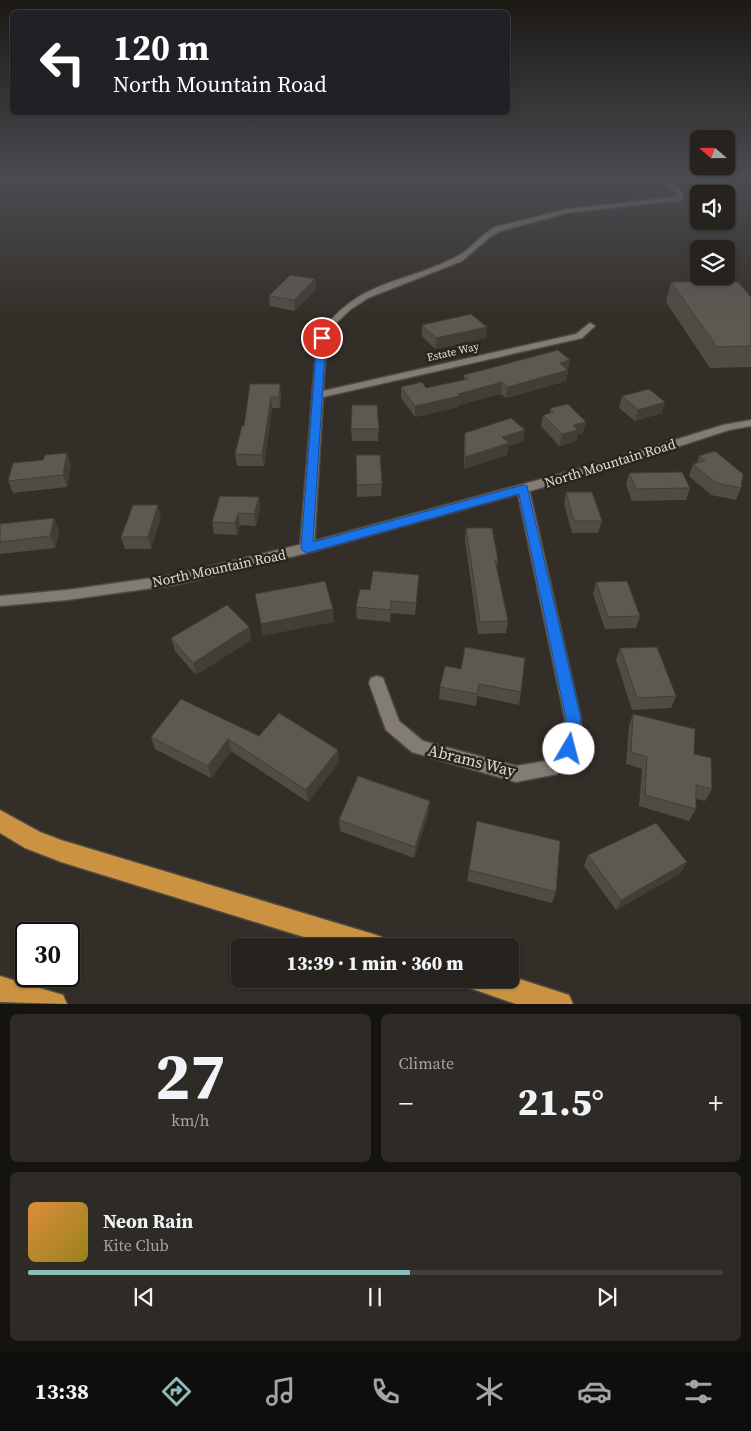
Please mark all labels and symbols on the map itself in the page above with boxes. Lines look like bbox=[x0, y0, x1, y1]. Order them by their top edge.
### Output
north arrow bbox=[690, 130, 735, 175]
pin bbox=[301, 317, 343, 359]
street label: Estate Way bbox=[426, 339, 481, 365]
street label: North Mountain Road bbox=[542, 434, 678, 492]
street label: North Mountain Road bbox=[150, 544, 288, 592]
position arrow bbox=[542, 722, 594, 774]
street label: Abrams Way bbox=[426, 738, 519, 782]
speed limit sign: 30 bbox=[15, 922, 80, 987]

